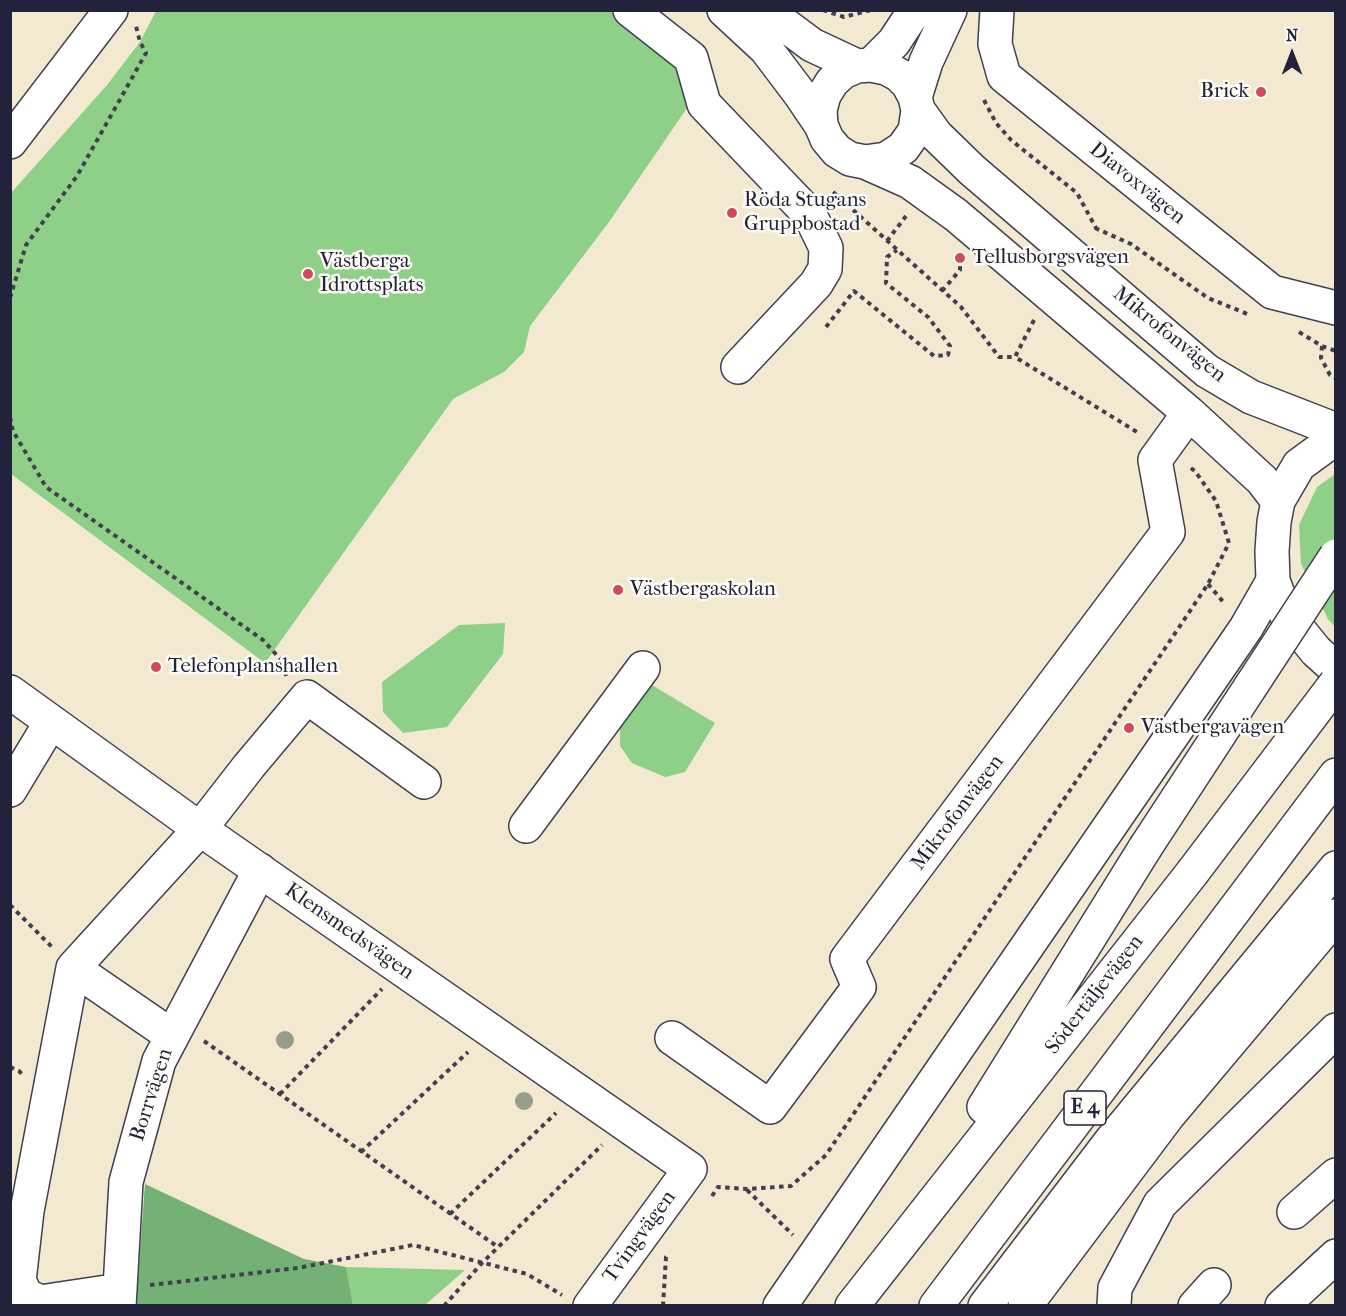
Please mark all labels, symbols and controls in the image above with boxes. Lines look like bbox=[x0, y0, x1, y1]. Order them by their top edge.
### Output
north arrow bbox=[1262, 24, 1322, 84]
text: N bbox=[1286, 26, 1298, 45]
place label: Brick bbox=[1200, 79, 1249, 105]
marker: Brick bbox=[1254, 85, 1268, 99]
street label: Diavoxvägen bbox=[1084, 138, 1190, 230]
place label: Röda Stugans Gruppbostad bbox=[744, 188, 866, 238]
marker: Röda Stugans Gruppbostad bbox=[725, 206, 739, 220]
place label: Tellusborgsvägen bbox=[972, 245, 1129, 271]
place label: Västberga Idrottsplats bbox=[320, 249, 423, 299]
marker: Tellusborgsvägen bbox=[953, 251, 967, 265]
marker: Västberga Idrottsplats bbox=[301, 267, 315, 281]
street label: Mikrofonvägen bbox=[1107, 282, 1231, 388]
place label: Västbergaskolan bbox=[630, 577, 776, 603]
marker: Västbergaskolan bbox=[611, 583, 625, 597]
place label: Telefonplanshallen bbox=[168, 654, 338, 680]
marker: Telefonplanshallen bbox=[149, 660, 163, 674]
place label: Västbergavägen bbox=[1141, 715, 1284, 741]
marker: Västbergavägen bbox=[1122, 721, 1136, 735]
street label: Mikrofonvägen bbox=[906, 750, 1010, 876]
street label: Klensmedsvägen bbox=[280, 878, 418, 986]
street label: Södertäljevägen bbox=[1041, 930, 1149, 1060]
street label: Borrvägen bbox=[125, 1046, 179, 1144]
road number: E 4 bbox=[1064, 1091, 1106, 1125]
street label: Tvingvägen bbox=[598, 1186, 682, 1288]

